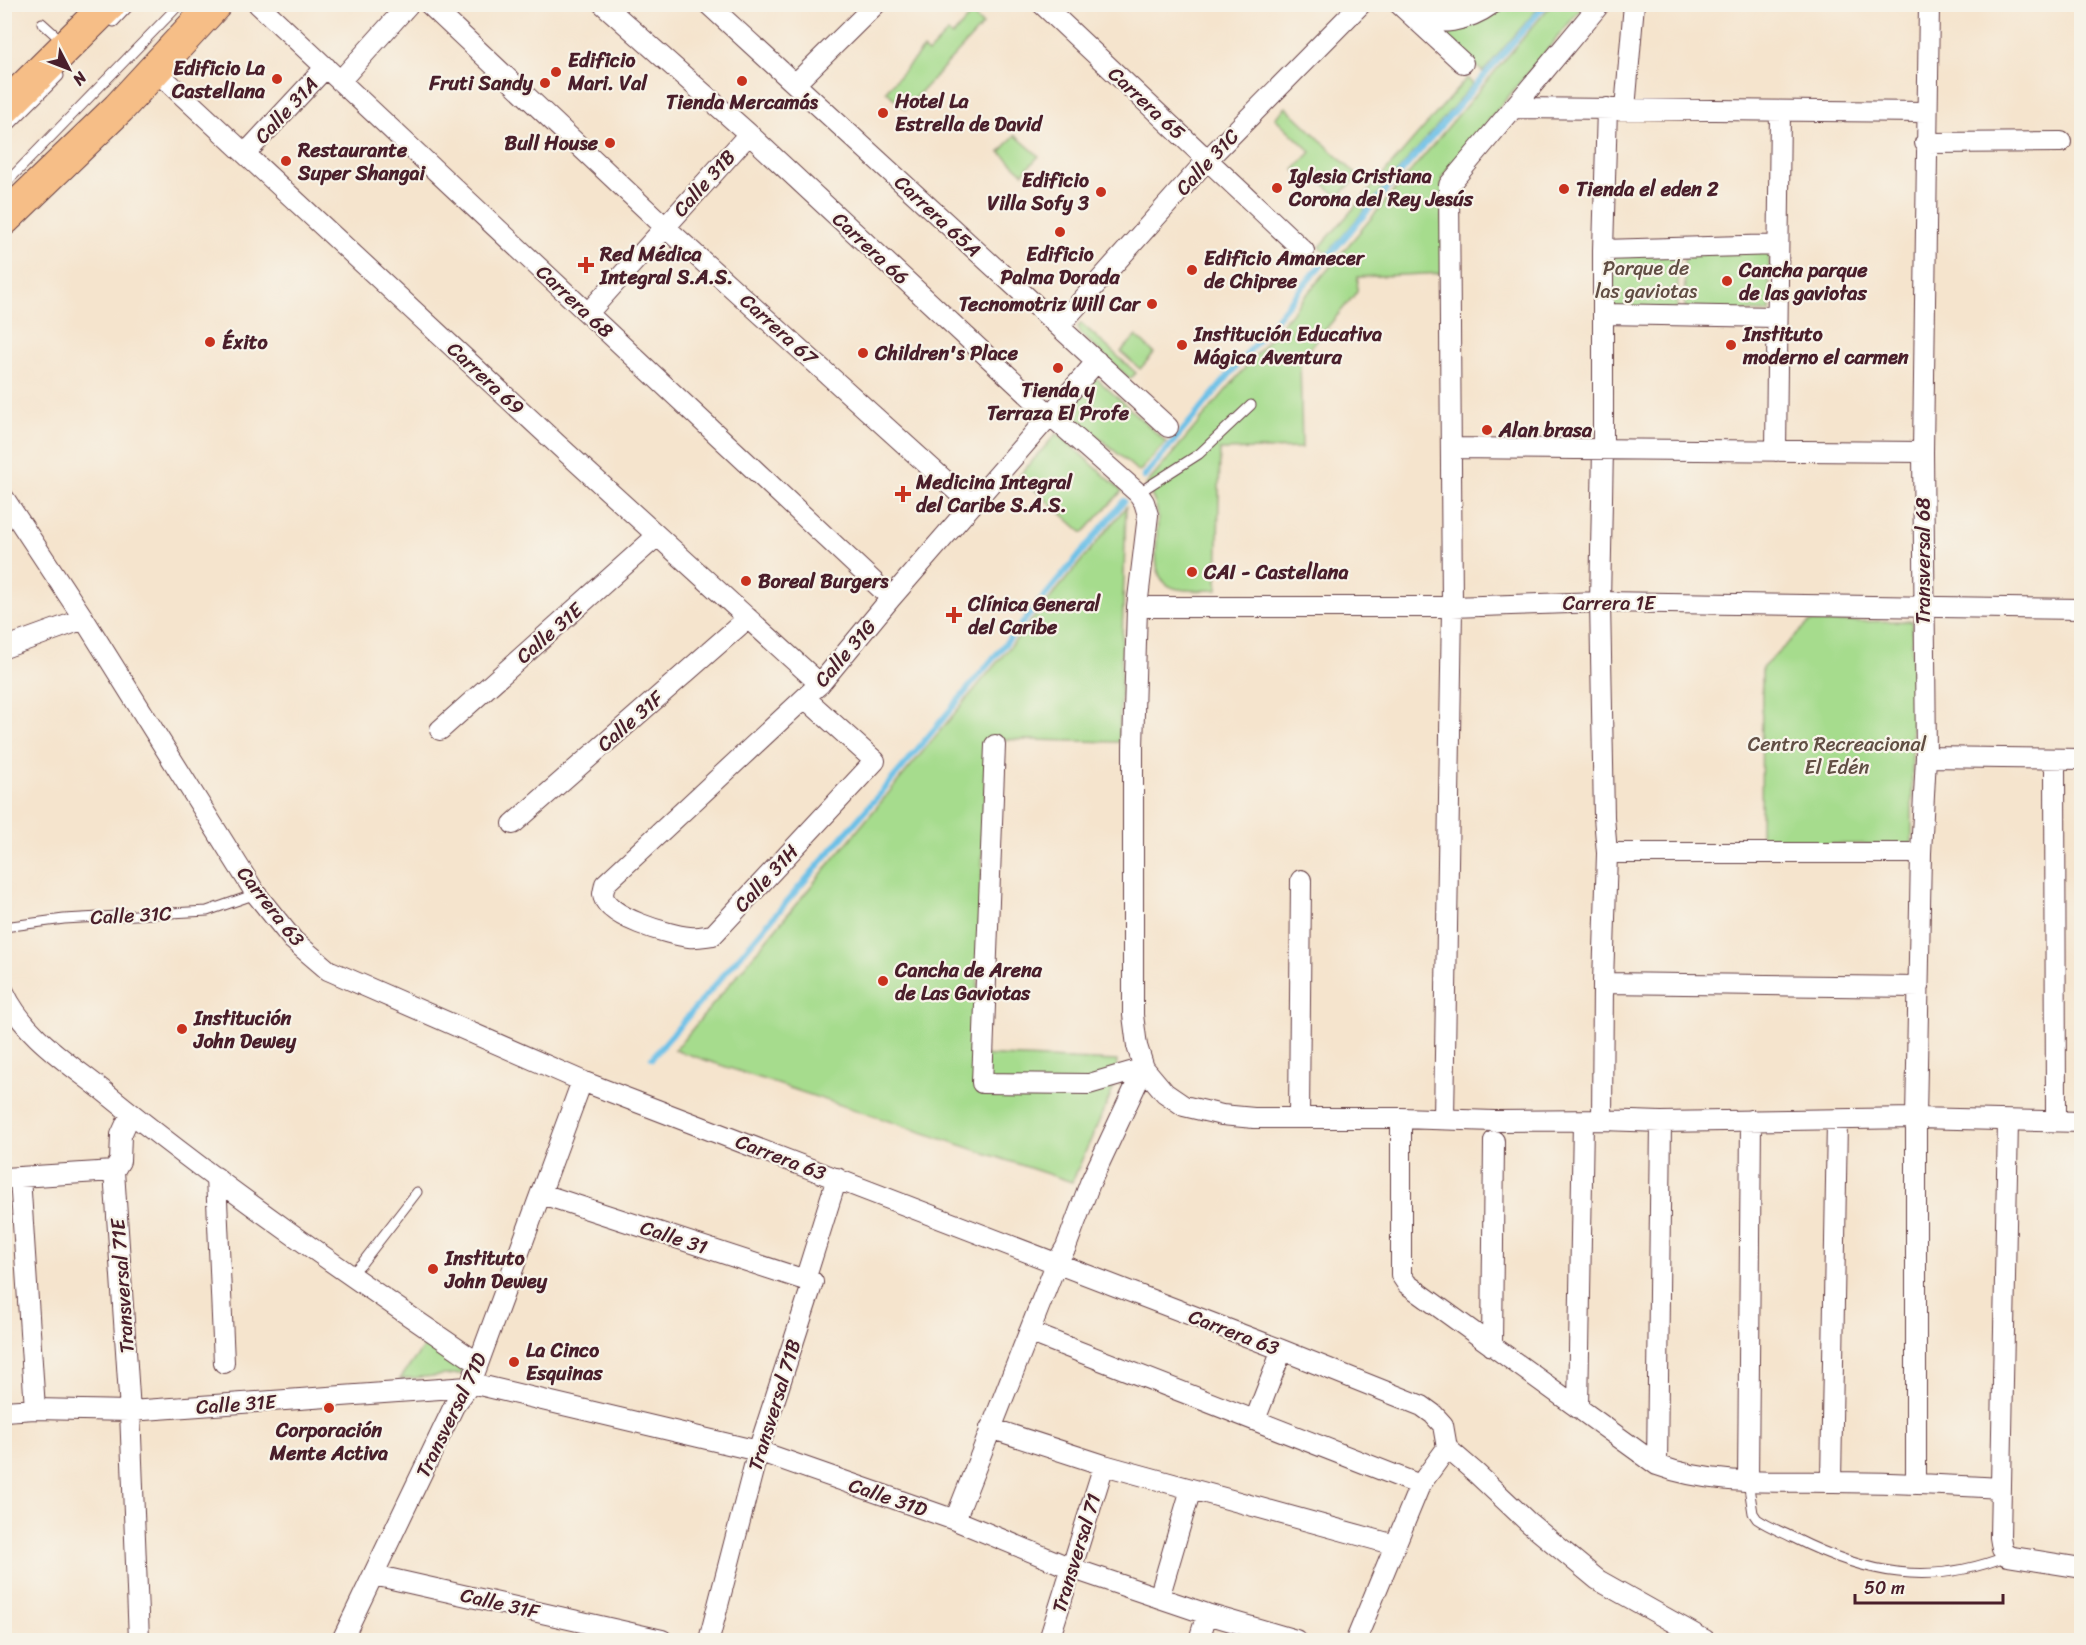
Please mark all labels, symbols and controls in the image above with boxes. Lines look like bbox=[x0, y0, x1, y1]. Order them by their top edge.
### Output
north arrow bbox=[39, 39, 99, 99]
place label: Edificio Mari. Val bbox=[567, 43, 648, 101]
place label: Edificio La Castellana bbox=[171, 51, 265, 109]
street label: Carrera 65 bbox=[1100, 58, 1194, 149]
text: N bbox=[65, 64, 95, 93]
marker: Edificio Mari. Val bbox=[549, 65, 563, 79]
place label: Fruti Sandy bbox=[428, 66, 534, 101]
street label: Calle 31A bbox=[246, 68, 327, 152]
marker: Edificio La Castellana bbox=[270, 72, 284, 86]
marker: Tienda Mercamás bbox=[735, 74, 749, 88]
marker: Fruti Sandy bbox=[538, 76, 552, 90]
place label: Hotel La Estrella de David bbox=[894, 84, 1043, 142]
place label: Tienda Mercamás bbox=[666, 85, 819, 120]
marker: Hotel La Estrella de David bbox=[876, 106, 890, 120]
street label: Calle 31C bbox=[1167, 120, 1248, 204]
place label: Bull House bbox=[505, 126, 599, 161]
place label: Restaurante Super Shangai bbox=[297, 133, 427, 191]
marker: Bull House bbox=[603, 136, 617, 150]
street label: Calle 31B bbox=[664, 141, 745, 225]
marker: Restaurante Super Shangai bbox=[279, 154, 293, 168]
place label: Iglesia Cristiana Corona del Rey Jesús bbox=[1288, 159, 1474, 217]
place label: Edificio Villa Sofy 3 bbox=[987, 163, 1089, 221]
street label: Carrera 65A bbox=[886, 166, 990, 266]
place label: Tienda el eden 2 bbox=[1576, 172, 1719, 207]
marker: Iglesia Cristiana Corona del Rey Jesús bbox=[1270, 181, 1284, 195]
marker: Tienda el eden 2 bbox=[1557, 182, 1571, 196]
marker: Edificio Villa Sofy 3 bbox=[1094, 185, 1108, 199]
street label: Carrera 66 bbox=[824, 203, 917, 294]
marker: Edificio Palma Dorada bbox=[1053, 225, 1067, 239]
place label: Red Médica Integral S.A.S. bbox=[599, 237, 733, 295]
place label: Edificio Palma Dorada bbox=[1000, 237, 1121, 295]
place label: Edificio Amanecer de Chipree bbox=[1204, 241, 1366, 299]
park label: Parque de las gaviotas bbox=[1595, 251, 1698, 309]
place label: Cancha parque de las gaviotas bbox=[1738, 253, 1868, 311]
street label: Carrera 68 bbox=[528, 256, 622, 347]
marker: Red Médica Integral S.A.S. bbox=[577, 256, 595, 274]
marker: Edificio Amanecer de Chipree bbox=[1185, 263, 1199, 277]
marker: Cancha parque de las gaviotas bbox=[1720, 274, 1734, 288]
street label: Carrera 67 bbox=[731, 284, 827, 375]
place label: Tecnomotriz Will Car bbox=[959, 287, 1142, 322]
marker: Tecnomotriz Will Car bbox=[1145, 297, 1159, 311]
place label: Institución Educativa Mágica Aventura bbox=[1193, 317, 1382, 375]
place label: Instituto moderno el carmen bbox=[1742, 317, 1909, 375]
place label: Éxito bbox=[222, 325, 269, 360]
street label: Carrera 69 bbox=[439, 333, 533, 424]
marker: Éxito bbox=[203, 335, 217, 349]
place label: Children's Place bbox=[874, 336, 1019, 371]
marker: Institución Educativa Mágica Aventura bbox=[1175, 338, 1189, 352]
marker: Instituto moderno el carmen bbox=[1724, 338, 1738, 352]
marker: Children's Place bbox=[856, 346, 870, 360]
marker: Tienda y Terraza El Profe bbox=[1051, 361, 1065, 375]
place label: Tienda y Terraza El Profe bbox=[987, 373, 1130, 431]
place label: Alan brasa bbox=[1498, 413, 1593, 448]
marker: Alan brasa bbox=[1480, 423, 1494, 437]
place label: Medicina Integral del Caribe S.A.S. bbox=[915, 465, 1073, 523]
marker: Medicina Integral del Caribe S.A.S. bbox=[894, 485, 912, 503]
street label: Transversal 68 bbox=[1906, 498, 1941, 624]
place label: CAI - Castellana bbox=[1203, 555, 1348, 590]
place label: Boreal Burgers bbox=[758, 564, 889, 599]
marker: CAI - Castellana bbox=[1185, 565, 1199, 579]
marker: Boreal Burgers bbox=[739, 574, 753, 588]
street label: Carrera 1E bbox=[1563, 586, 1657, 621]
place label: Clínica General del Caribe bbox=[967, 587, 1102, 645]
street label: Calle 31E bbox=[508, 593, 592, 673]
marker: Clínica General del Caribe bbox=[945, 606, 963, 624]
street label: Calle 31G bbox=[805, 611, 886, 696]
street label: Calle 31F bbox=[589, 681, 673, 761]
park label: Centro Recreacional El Edén bbox=[1748, 727, 1927, 785]
street label: Calle 31H bbox=[725, 836, 808, 921]
street label: Carrera 63 bbox=[228, 858, 314, 955]
street label: Calle 31C bbox=[89, 896, 173, 935]
place label: Cancha de Arena de Las Gaviotas bbox=[894, 953, 1043, 1011]
marker: Cancha de Arena de Las Gaviotas bbox=[876, 974, 890, 988]
place label: Institución John Dewey bbox=[193, 1001, 297, 1059]
marker: Institución John Dewey bbox=[175, 1022, 189, 1036]
street label: Carrera 63 bbox=[730, 1124, 831, 1191]
street label: Calle 31 bbox=[636, 1210, 712, 1265]
street label: Transversal 71E bbox=[100, 1216, 145, 1354]
place label: Instituto John Dewey bbox=[444, 1241, 548, 1299]
marker: Instituto John Dewey bbox=[426, 1262, 440, 1276]
street label: Carrera 63 bbox=[1183, 1299, 1284, 1366]
place label: La Cinco Esquinas bbox=[526, 1333, 603, 1391]
street label: Transversal 71B bbox=[738, 1335, 811, 1475]
street label: Transversal 71D bbox=[406, 1347, 497, 1484]
marker: La Cinco Esquinas bbox=[507, 1355, 521, 1369]
street label: Calle 31E bbox=[195, 1384, 279, 1425]
marker: Corporación Mente Activa bbox=[322, 1401, 336, 1415]
place label: Corporación Mente Activa bbox=[269, 1413, 388, 1471]
street label: Calle 31D bbox=[844, 1468, 932, 1527]
street label: Transversal 71 bbox=[1042, 1489, 1111, 1617]
scale bar bbox=[1855, 1567, 2004, 1605]
text: 50 m bbox=[1864, 1572, 1905, 1604]
street label: Calle 31F bbox=[457, 1577, 544, 1630]

